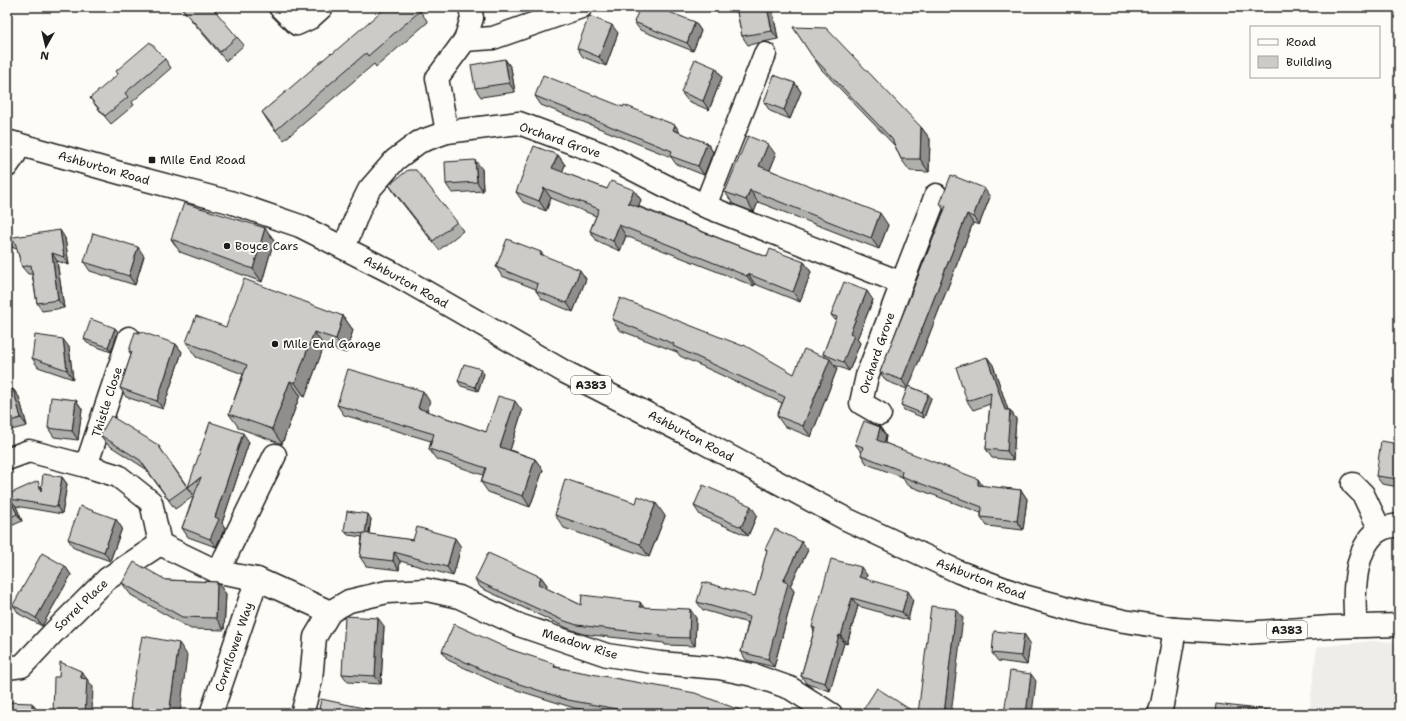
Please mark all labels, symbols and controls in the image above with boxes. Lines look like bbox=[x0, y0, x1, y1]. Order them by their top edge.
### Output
north arrow bbox=[26, 26, 66, 66]
legend bbox=[1250, 26, 1380, 78]
text: Road bbox=[1286, 34, 1317, 50]
text: N bbox=[39, 47, 50, 63]
text: Building bbox=[1286, 54, 1332, 70]
street label: Orchard Grove bbox=[517, 119, 603, 162]
street label: Ashburton Road bbox=[56, 147, 152, 189]
place label: Mile End Road bbox=[160, 152, 246, 168]
marker: Mile End Road bbox=[147, 155, 157, 165]
place label: Boyce Cars bbox=[235, 238, 298, 254]
marker: Boyce Cars bbox=[222, 241, 232, 251]
street label: Ashburton Road bbox=[361, 252, 452, 312]
street label: Orchard Grove bbox=[856, 310, 899, 396]
place label: Mile End Garage bbox=[283, 336, 381, 352]
marker: Mile End Garage bbox=[270, 339, 280, 349]
street label: Thistle Close bbox=[88, 365, 126, 439]
road number: A383 bbox=[571, 376, 611, 394]
street label: Ashburton Road bbox=[645, 407, 737, 465]
street label: Ashburton Road bbox=[934, 555, 1028, 604]
street label: Sorrel Place bbox=[51, 575, 112, 635]
street label: Cornflower Way bbox=[211, 600, 257, 694]
road number: A383 bbox=[1267, 621, 1307, 639]
street label: Meadow Rise bbox=[540, 625, 620, 663]

